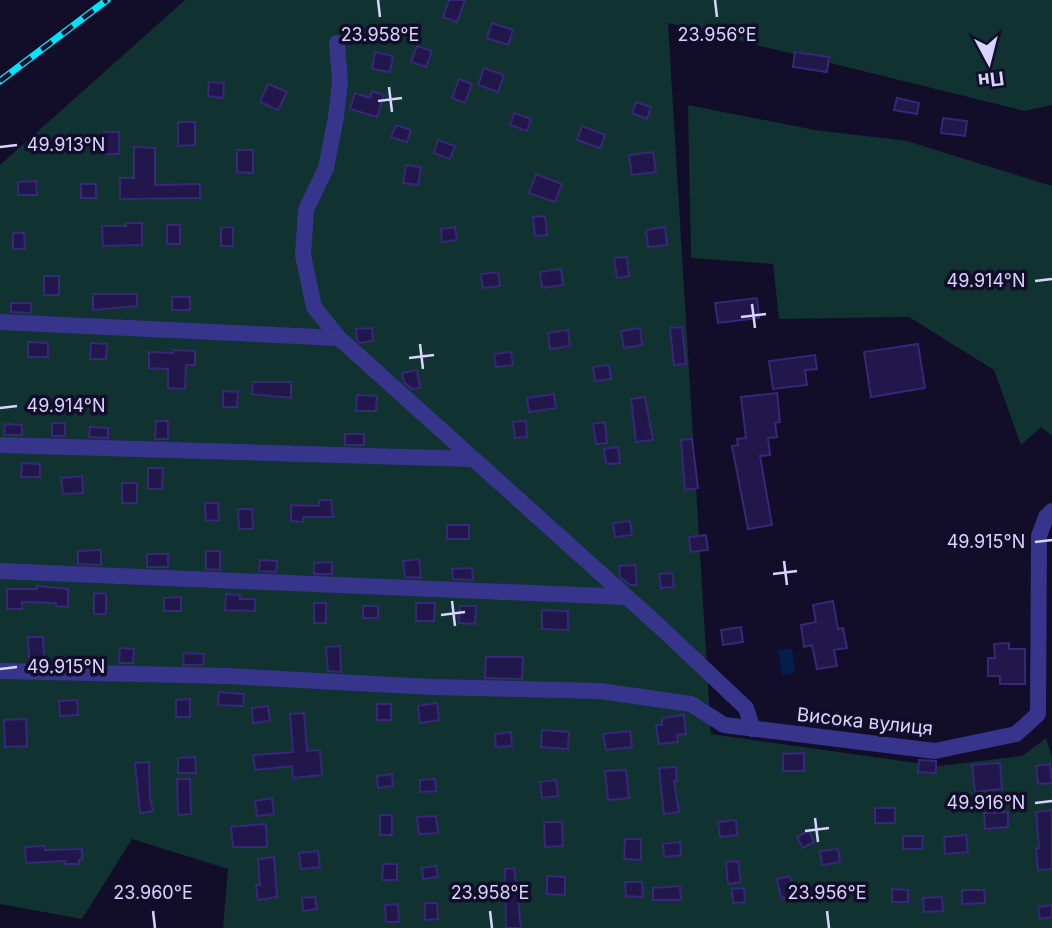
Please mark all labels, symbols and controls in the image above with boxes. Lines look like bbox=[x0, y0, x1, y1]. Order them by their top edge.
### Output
text: 23.958°E bbox=[341, 24, 419, 45]
text: 23.956°E bbox=[677, 24, 757, 45]
north arrow bbox=[954, 28, 1024, 98]
text: Пн bbox=[977, 66, 1005, 92]
text: 49.913°N bbox=[27, 134, 105, 155]
text: 49.914°N bbox=[947, 270, 1025, 291]
text: 49.914°N bbox=[27, 395, 105, 416]
text: 49.915°N bbox=[947, 531, 1025, 552]
text: 49.915°N bbox=[27, 656, 105, 677]
street label: Висока вулиця bbox=[796, 703, 934, 740]
text: 49.916°N bbox=[947, 792, 1025, 813]
text: 23.960°E bbox=[113, 882, 193, 903]
text: 23.958°E bbox=[451, 882, 529, 903]
text: 23.956°E bbox=[787, 882, 867, 903]

